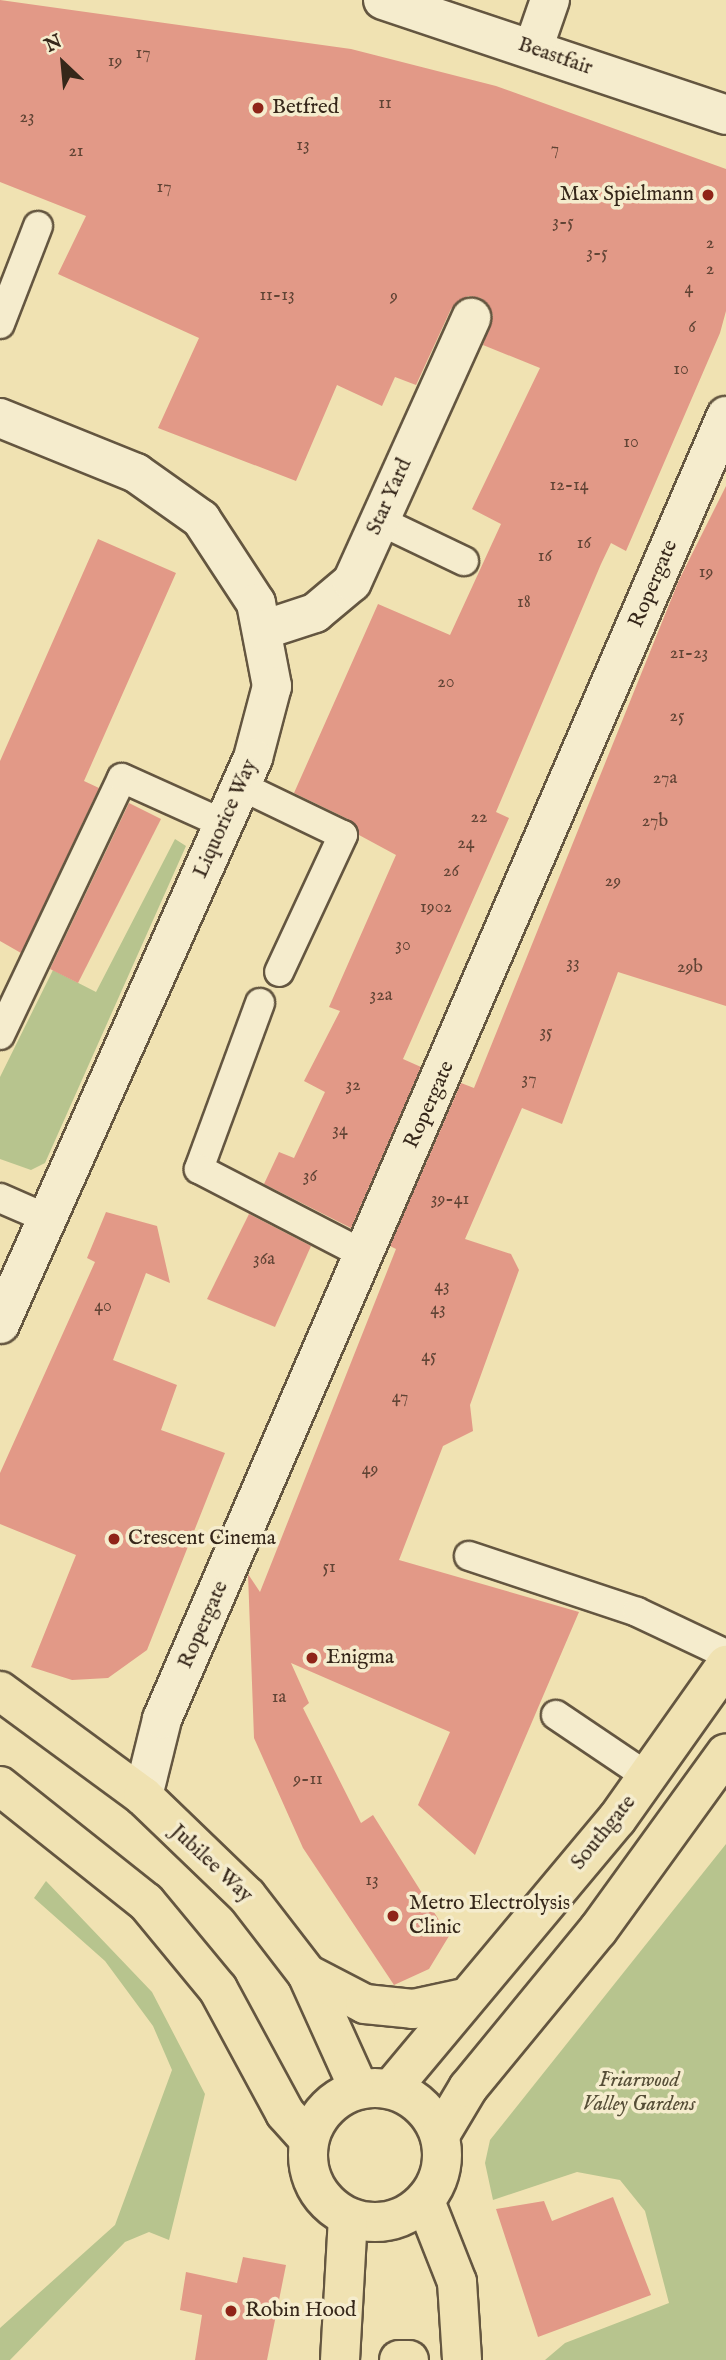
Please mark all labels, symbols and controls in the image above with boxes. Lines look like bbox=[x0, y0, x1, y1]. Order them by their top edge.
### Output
north arrow bbox=[28, 28, 98, 98]
text: N bbox=[41, 30, 66, 59]
street label: Beastfair bbox=[514, 33, 596, 81]
house number: 17 bbox=[135, 43, 151, 65]
house number: 19 bbox=[108, 51, 122, 73]
house number: 11 bbox=[378, 93, 392, 115]
place label: Betfred bbox=[272, 95, 339, 121]
marker: Betfred bbox=[250, 100, 266, 116]
house number: 23 bbox=[19, 107, 35, 129]
house number: 13 bbox=[296, 135, 310, 157]
house number: 7 bbox=[551, 139, 559, 161]
house number: 21 bbox=[68, 141, 84, 163]
house number: 17 bbox=[156, 177, 172, 199]
place label: Max Spielmann bbox=[560, 182, 694, 208]
marker: Max Spielmann bbox=[700, 187, 716, 203]
house number: 3-5 bbox=[552, 212, 574, 234]
house number: 2 bbox=[706, 233, 714, 255]
house number: 3-5 bbox=[586, 243, 608, 265]
house number: 2 bbox=[706, 259, 714, 281]
house number: 4 bbox=[685, 278, 693, 300]
house number: 11-13 bbox=[259, 285, 295, 307]
house number: 9 bbox=[390, 286, 398, 308]
house number: 6 bbox=[688, 317, 696, 339]
house number: 10 bbox=[673, 359, 689, 381]
house number: 10 bbox=[623, 432, 639, 454]
street label: Star Yard bbox=[362, 455, 418, 539]
house number: 12-14 bbox=[549, 475, 589, 497]
house number: 16 bbox=[577, 533, 591, 555]
street label: Ropergate bbox=[624, 536, 684, 632]
house number: 16 bbox=[538, 546, 552, 568]
house number: 19 bbox=[699, 562, 713, 584]
house number: 18 bbox=[517, 592, 531, 614]
house number: 21-23 bbox=[670, 643, 708, 665]
house number: 20 bbox=[437, 672, 455, 694]
house number: 25 bbox=[670, 706, 684, 728]
street label: Liquorice Way bbox=[189, 756, 263, 882]
house number: 27a bbox=[653, 768, 677, 790]
house number: 22 bbox=[471, 807, 487, 829]
house number: 27b bbox=[642, 811, 668, 833]
house number: 24 bbox=[457, 833, 475, 855]
house number: 26 bbox=[443, 861, 459, 883]
house number: 29 bbox=[605, 871, 621, 893]
house number: 1902 bbox=[420, 897, 452, 919]
house number: 30 bbox=[395, 935, 411, 957]
house number: 33 bbox=[566, 953, 580, 975]
house number: 29b bbox=[677, 957, 703, 979]
house number: 32a bbox=[370, 985, 392, 1007]
house number: 35 bbox=[539, 1022, 553, 1044]
street label: Ropergate bbox=[400, 1057, 460, 1153]
house number: 37 bbox=[521, 1069, 537, 1091]
house number: 32 bbox=[345, 1075, 361, 1097]
house number: 34 bbox=[332, 1120, 348, 1142]
house number: 36 bbox=[303, 1166, 317, 1188]
house number: 39-41 bbox=[431, 1189, 469, 1211]
house number: 36a bbox=[253, 1249, 275, 1271]
house number: 43 bbox=[434, 1276, 450, 1298]
house number: 40 bbox=[94, 1296, 112, 1318]
house number: 43 bbox=[430, 1299, 446, 1321]
house number: 45 bbox=[421, 1346, 437, 1368]
house number: 47 bbox=[392, 1387, 408, 1409]
house number: 49 bbox=[362, 1459, 378, 1481]
place label: Crescent Cinema bbox=[128, 1526, 276, 1552]
marker: Crescent Cinema bbox=[106, 1531, 122, 1547]
house number: 51 bbox=[322, 1557, 336, 1579]
street label: Ropergate bbox=[174, 1577, 234, 1673]
place label: Enigma bbox=[326, 1645, 394, 1671]
marker: Enigma bbox=[304, 1650, 320, 1666]
house number: 1a bbox=[272, 1687, 286, 1709]
house number: 9-11 bbox=[293, 1769, 323, 1791]
street label: Southgate bbox=[566, 1791, 642, 1875]
street label: Jubilee Way bbox=[165, 1820, 257, 1908]
house number: 13 bbox=[365, 1870, 379, 1892]
place label: Metro Electrolysis Clinic bbox=[409, 1891, 570, 1941]
marker: Metro Electrolysis Clinic bbox=[383, 1906, 403, 1926]
park label: Friarwood Valley Gardens bbox=[583, 2068, 695, 2118]
place label: Robin Hood bbox=[245, 2298, 356, 2324]
marker: Robin Hood bbox=[223, 2303, 239, 2319]

